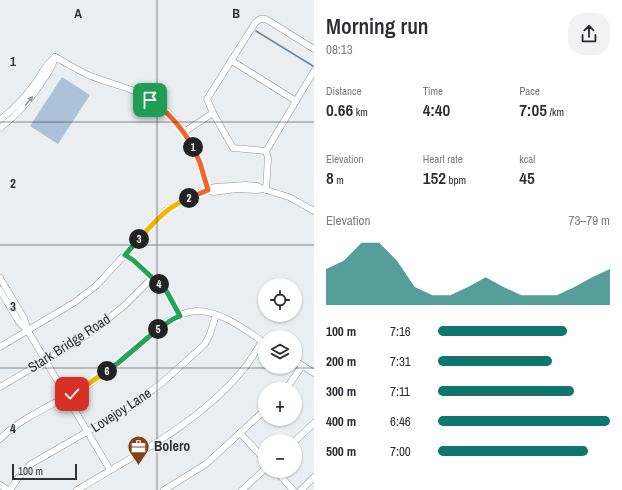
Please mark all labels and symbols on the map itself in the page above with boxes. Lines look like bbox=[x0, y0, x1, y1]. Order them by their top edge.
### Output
text: A bbox=[74, 5, 82, 22]
text: B bbox=[232, 5, 240, 22]
text: 1 bbox=[10, 53, 16, 70]
pin bbox=[133, 83, 167, 117]
one-way arrow bbox=[24, 96, 33, 107]
pin: 1 bbox=[183, 137, 203, 157]
text: 2 bbox=[10, 175, 16, 192]
pin: 2 bbox=[179, 188, 199, 208]
pin: 3 bbox=[129, 229, 149, 249]
pin: 4 bbox=[149, 274, 169, 294]
text: 3 bbox=[10, 298, 16, 315]
street label: Stark Bridge Road bbox=[24, 310, 114, 376]
pin: 5 bbox=[148, 319, 168, 339]
pin: 6 bbox=[97, 361, 117, 381]
pin bbox=[55, 377, 89, 411]
street label: Lovejoy Lane bbox=[87, 384, 155, 436]
text: 4 bbox=[10, 420, 16, 437]
office icon: Bolero bbox=[125, 433, 151, 466]
place label: Bolero bbox=[154, 437, 190, 455]
scale bar bbox=[12, 462, 77, 481]

